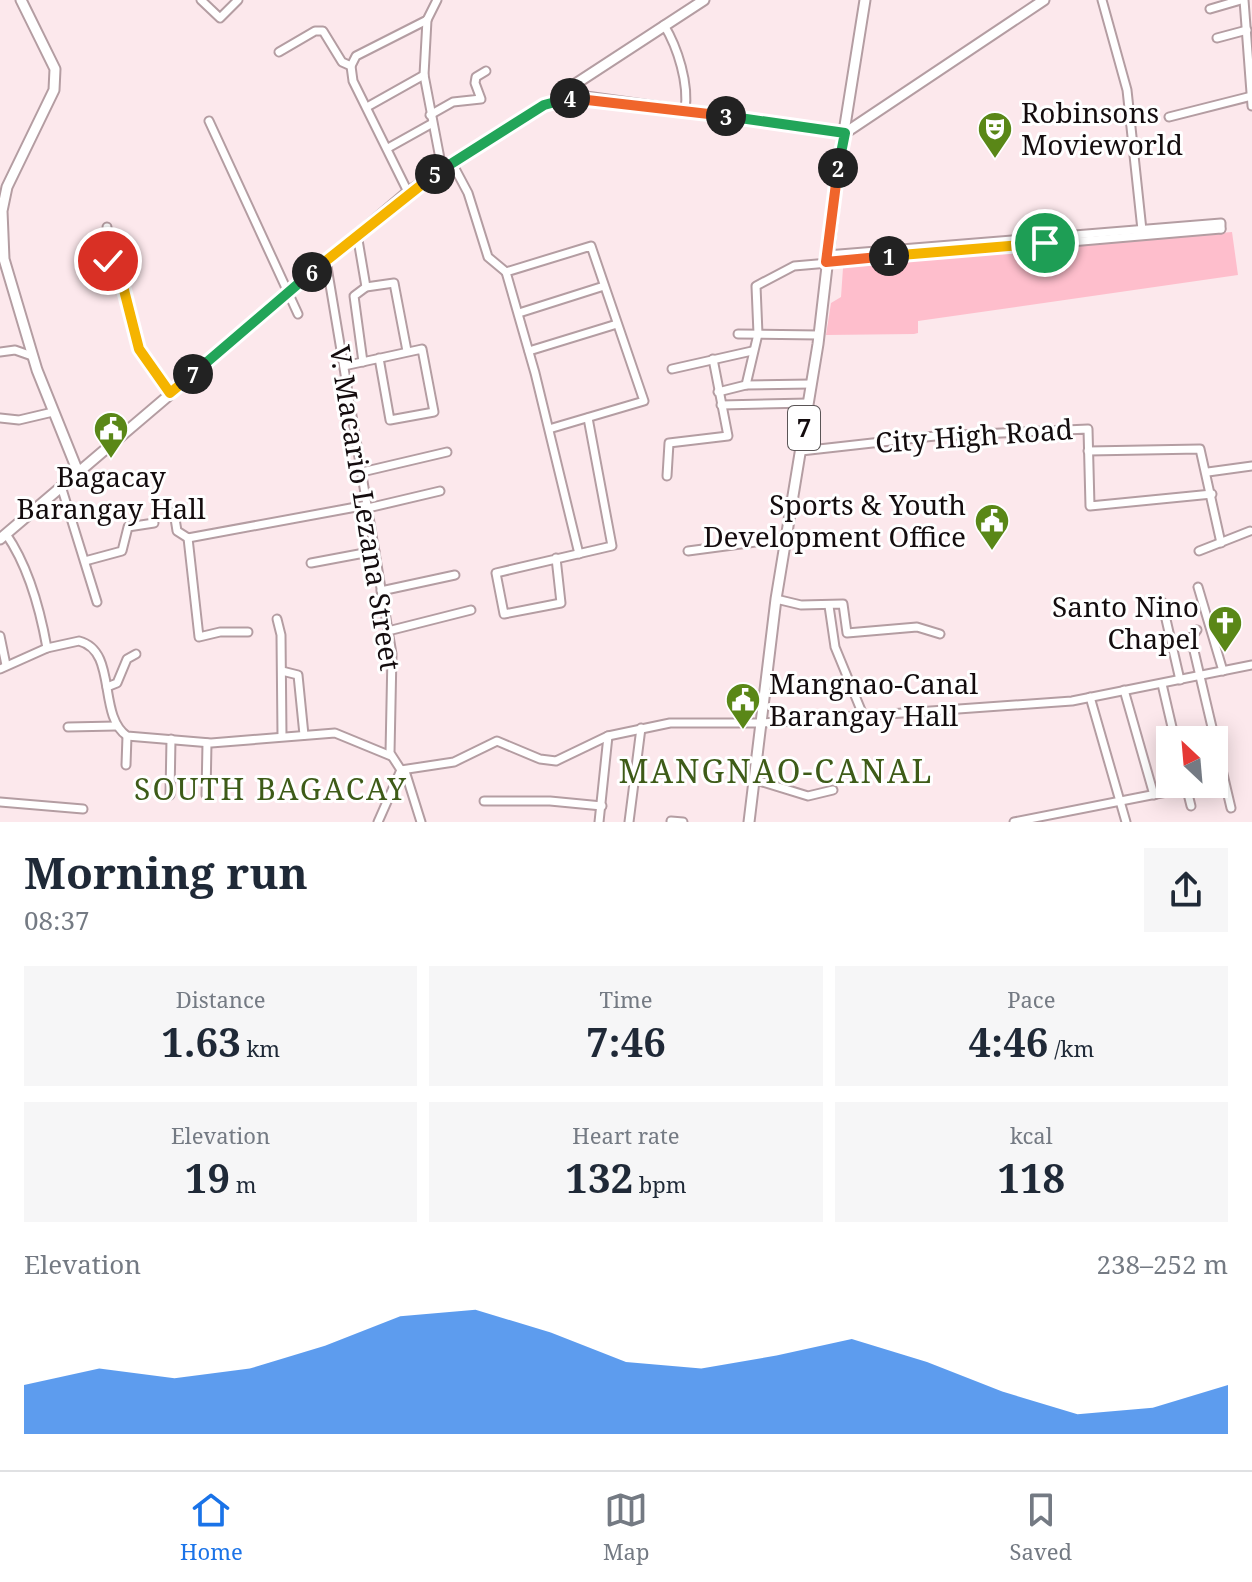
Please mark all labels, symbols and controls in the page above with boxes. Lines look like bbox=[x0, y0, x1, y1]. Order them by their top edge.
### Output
pin: 4 bbox=[550, 78, 590, 118]
text: 4 bbox=[564, 83, 576, 113]
place label: Robinsons Movieworld bbox=[1021, 93, 1183, 163]
pin: 3 bbox=[706, 96, 746, 136]
text: 3 bbox=[720, 101, 732, 131]
theatre icon: Robinsons Movieworld bbox=[976, 110, 1014, 160]
pin: 2 bbox=[818, 148, 858, 188]
text: 2 bbox=[832, 153, 844, 183]
pin: 5 bbox=[415, 154, 455, 194]
text: 5 bbox=[429, 159, 441, 189]
pin bbox=[1011, 209, 1079, 277]
icon: arrive bbox=[1023, 221, 1067, 265]
pin bbox=[74, 227, 142, 295]
pin: 1 bbox=[869, 236, 909, 276]
icon: check bbox=[86, 239, 130, 283]
text: 1 bbox=[883, 241, 895, 271]
pin: 6 bbox=[292, 252, 332, 292]
text: 6 bbox=[306, 257, 318, 287]
street label: V. Macario Lezana Street bbox=[321, 342, 411, 673]
pin: 7 bbox=[173, 354, 213, 394]
text: 7 bbox=[187, 359, 199, 389]
road number: 7 bbox=[788, 406, 820, 450]
street label: City High Road bbox=[874, 409, 1074, 461]
public building icon: Bagacay Barangay Hall bbox=[92, 410, 130, 460]
place label: Bagacay Barangay Hall bbox=[16, 457, 206, 527]
place label: Sports & Youth Development Office bbox=[703, 485, 966, 555]
public building icon: Sports & Youth Development Office bbox=[973, 502, 1011, 552]
place label: Santo Nino Chapel bbox=[1052, 587, 1199, 657]
church icon: Santo Nino Chapel bbox=[1206, 604, 1244, 654]
place label: Mangnao-Canal Barangay Hall bbox=[769, 664, 979, 734]
public building icon: Mangnao-Canal Barangay Hall bbox=[724, 681, 762, 731]
north arrow bbox=[1156, 726, 1228, 798]
map controls bbox=[1156, 726, 1228, 798]
district label: MANGNAO-CANAL bbox=[619, 749, 933, 792]
district label: SOUTH BAGACAY bbox=[134, 768, 408, 809]
text: Morning run bbox=[24, 842, 308, 902]
button: share bbox=[1144, 848, 1228, 932]
text: 08:37 bbox=[24, 902, 90, 938]
text: Distance bbox=[176, 984, 266, 1014]
text: Time bbox=[599, 984, 653, 1014]
text: Pace bbox=[1007, 984, 1055, 1014]
text: 1.63 bbox=[161, 1014, 241, 1069]
text: 7:46 bbox=[586, 1014, 666, 1069]
text: 4:46 bbox=[968, 1014, 1048, 1069]
text: km bbox=[241, 1033, 280, 1063]
text: /km bbox=[1048, 1033, 1094, 1063]
text: Elevation bbox=[171, 1120, 270, 1150]
text: Heart rate bbox=[572, 1120, 680, 1150]
text: kcal bbox=[1010, 1120, 1053, 1150]
text: 19 bbox=[185, 1150, 230, 1205]
text: 132 bbox=[565, 1150, 633, 1205]
text: 118 bbox=[997, 1150, 1065, 1205]
text: m bbox=[230, 1169, 257, 1199]
text: bpm bbox=[633, 1169, 687, 1199]
text: Elevation bbox=[24, 1246, 141, 1282]
text: 238–252 m bbox=[1096, 1246, 1228, 1282]
tab: Home bbox=[180, 1488, 243, 1566]
tab: Map bbox=[603, 1488, 649, 1566]
tab: Saved bbox=[1010, 1488, 1072, 1566]

